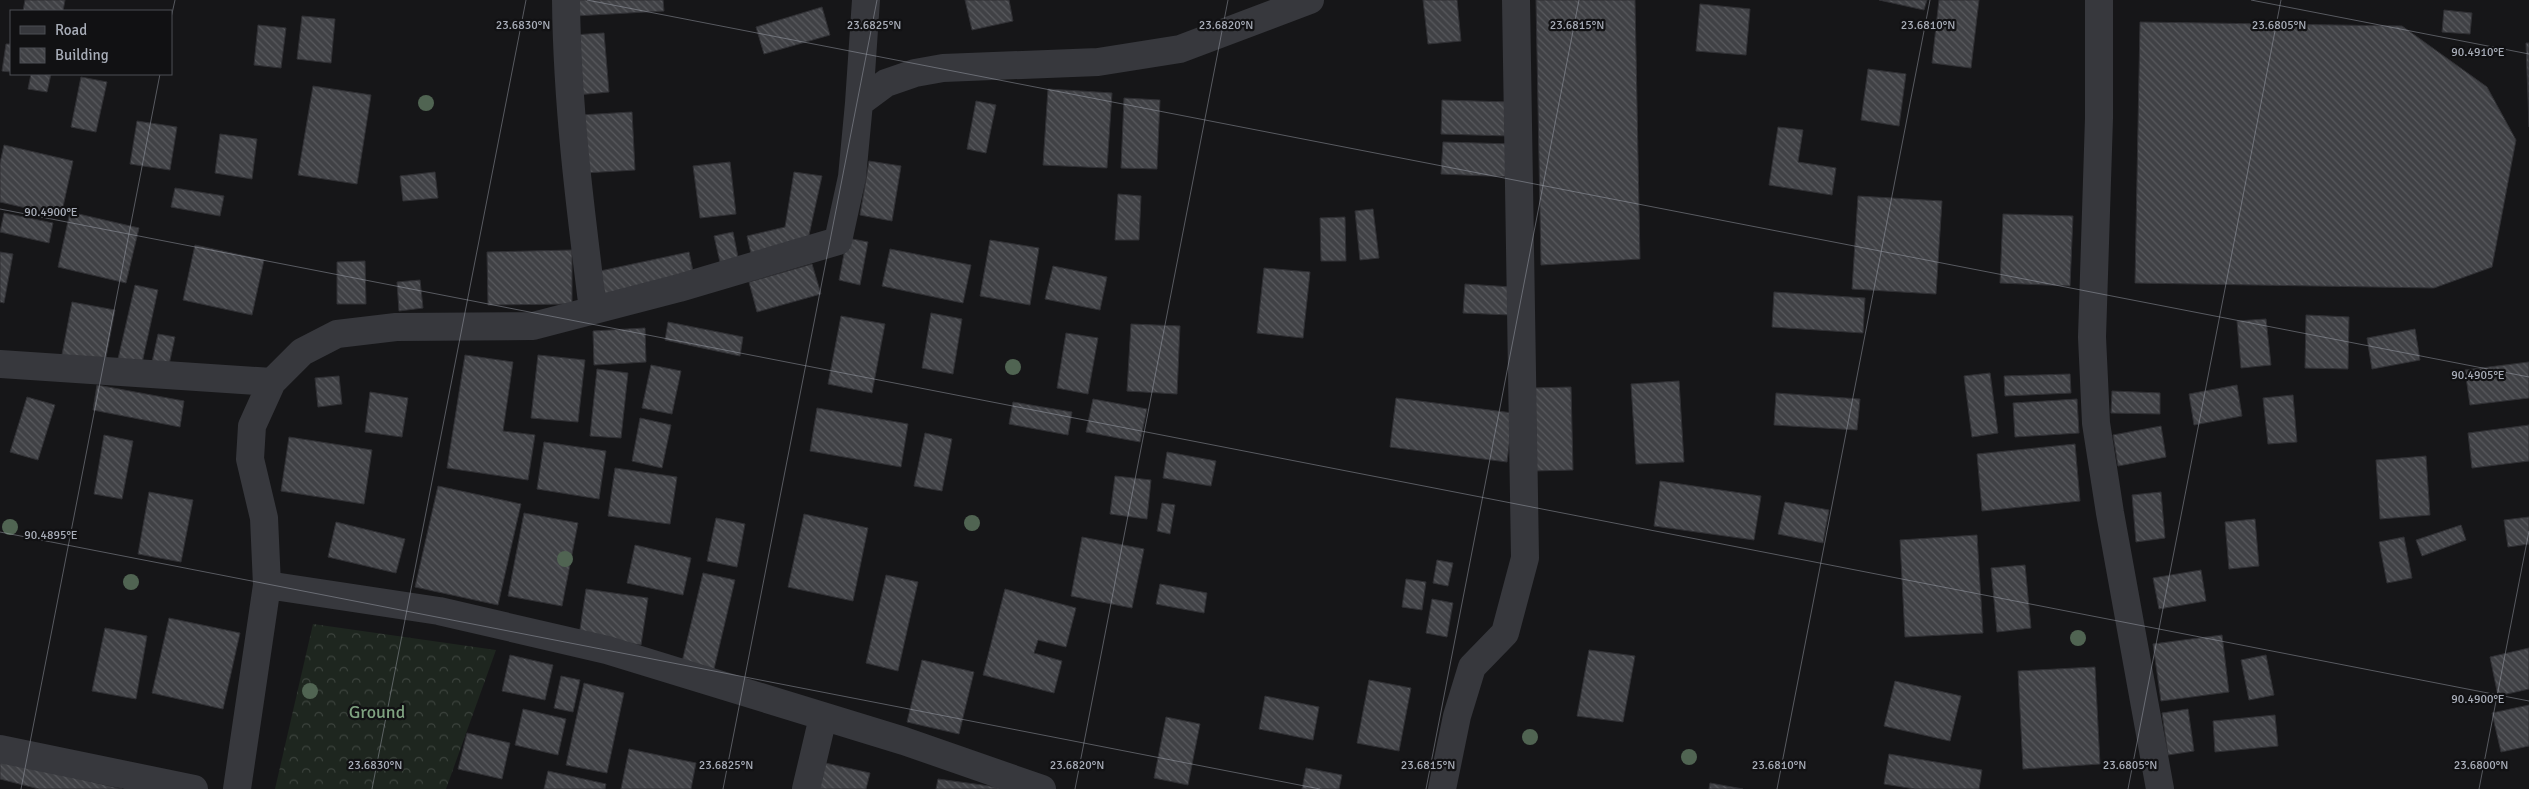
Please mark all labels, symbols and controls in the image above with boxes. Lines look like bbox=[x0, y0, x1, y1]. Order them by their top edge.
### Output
legend bbox=[10, 10, 172, 75]
text: 23.6830°N bbox=[496, 18, 550, 33]
text: 23.6825°N bbox=[847, 18, 901, 33]
text: 23.6820°N bbox=[1199, 18, 1253, 33]
text: 23.6815°N bbox=[1550, 18, 1604, 33]
text: 23.6810°N bbox=[1901, 18, 1955, 33]
text: 23.6805°N bbox=[2252, 18, 2306, 33]
text: Road bbox=[55, 21, 87, 39]
text: 90.4910°E bbox=[2451, 45, 2505, 60]
text: Building bbox=[55, 46, 109, 64]
text: 90.4900°E bbox=[24, 205, 78, 220]
text: 90.4905°E bbox=[2451, 368, 2505, 383]
text: 90.4895°E bbox=[24, 528, 78, 543]
text: 90.4900°E bbox=[2451, 692, 2505, 707]
park label: Ground bbox=[349, 701, 405, 723]
text: 23.6830°N bbox=[348, 758, 402, 773]
text: 23.6825°N bbox=[699, 758, 753, 773]
text: 23.6820°N bbox=[1050, 758, 1104, 773]
text: 23.6815°N bbox=[1401, 758, 1455, 773]
text: 23.6810°N bbox=[1752, 758, 1806, 773]
text: 23.6805°N bbox=[2103, 758, 2157, 773]
text: 23.6800°N bbox=[2454, 758, 2508, 773]

